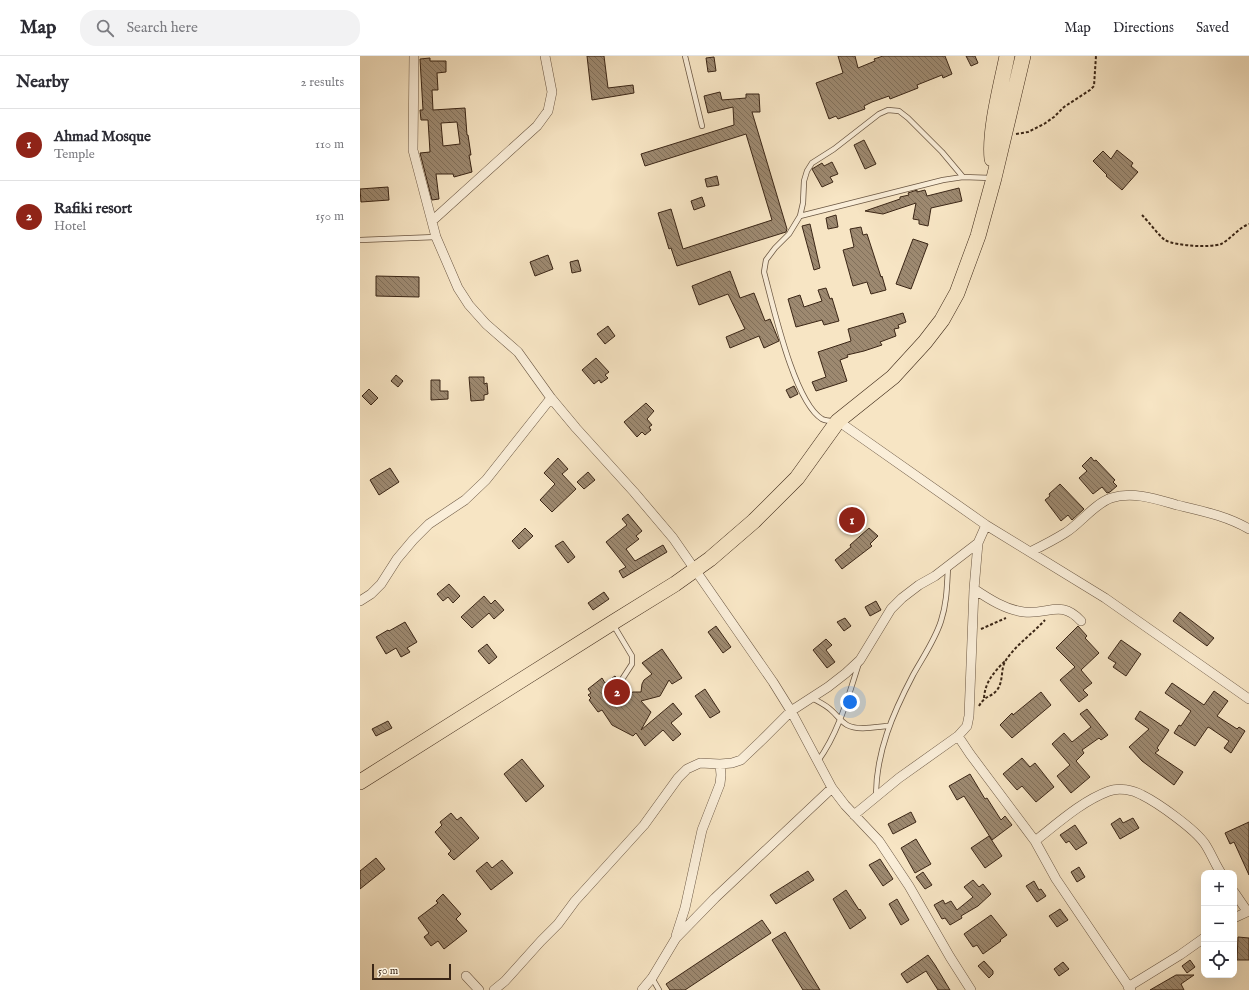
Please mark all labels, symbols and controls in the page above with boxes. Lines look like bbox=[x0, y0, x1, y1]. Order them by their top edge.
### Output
search box bbox=[80, 10, 360, 46]
text: Map bbox=[20, 16, 56, 40]
icon: search bbox=[94, 17, 116, 39]
text: Search here bbox=[126, 18, 198, 37]
text: Map bbox=[1064, 19, 1091, 37]
text: Directions bbox=[1113, 19, 1174, 37]
text: Saved bbox=[1196, 19, 1229, 37]
text: Nearby bbox=[16, 72, 69, 93]
text: 2 results bbox=[300, 74, 344, 91]
text: Ahmad Mosque bbox=[54, 127, 151, 146]
text: 1 bbox=[27, 136, 31, 153]
text: 110 m bbox=[315, 136, 344, 153]
text: Temple bbox=[54, 146, 95, 163]
text: Rafiki resort bbox=[54, 199, 132, 218]
text: 2 bbox=[26, 208, 32, 225]
text: 150 m bbox=[315, 208, 344, 225]
text: Hotel bbox=[54, 218, 86, 235]
pin: 1 bbox=[839, 505, 865, 535]
pin: 2 bbox=[604, 677, 630, 707]
your location bbox=[840, 692, 860, 712]
map controls bbox=[1201, 870, 1237, 978]
button: + bbox=[1201, 870, 1237, 906]
button: − bbox=[1201, 906, 1237, 942]
button: locate bbox=[1201, 942, 1237, 978]
scale bar bbox=[372, 962, 451, 981]
text: 50 m bbox=[378, 964, 398, 978]

